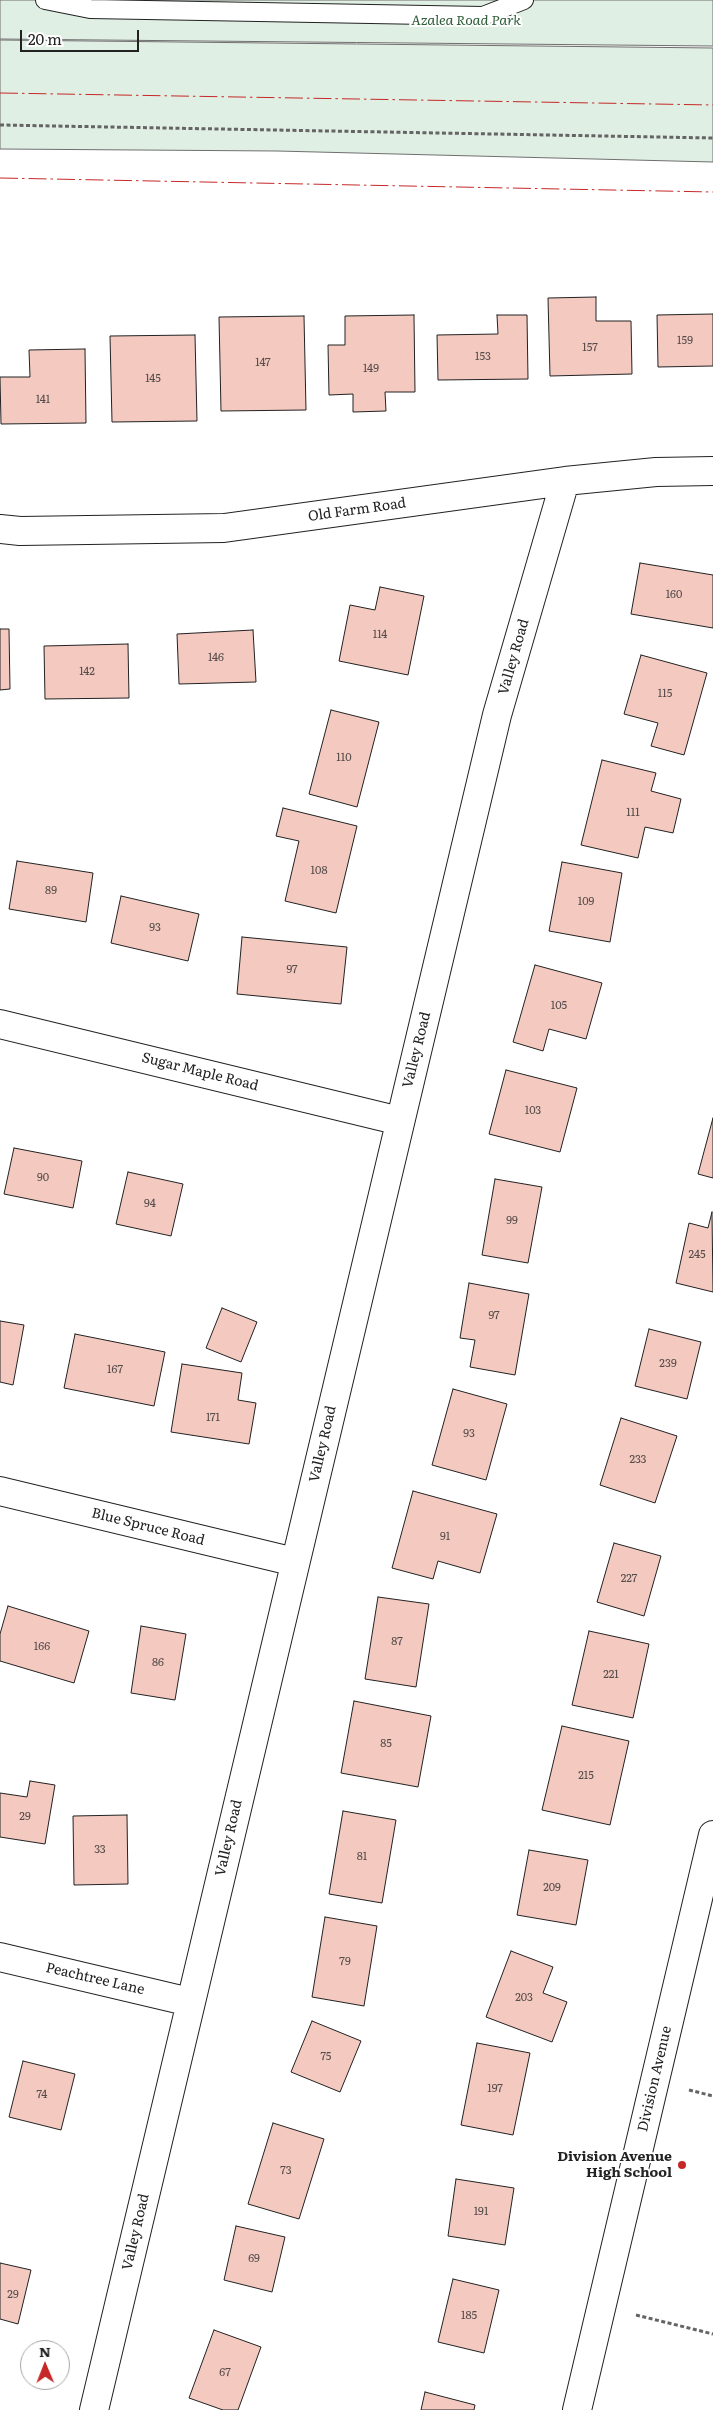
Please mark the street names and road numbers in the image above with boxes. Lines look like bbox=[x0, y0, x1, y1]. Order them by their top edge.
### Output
street label: Old Farm Road bbox=[307, 495, 407, 525]
street label: Valley Road bbox=[495, 617, 533, 697]
street label: Valley Road bbox=[399, 1010, 435, 1090]
street label: Sugar Maple Road bbox=[140, 1049, 260, 1095]
street label: Valley Road bbox=[306, 1404, 340, 1484]
street label: Blue Spruce Road bbox=[90, 1505, 206, 1549]
street label: Valley Road bbox=[212, 1798, 246, 1878]
street label: Peachtree Lane bbox=[44, 1959, 146, 1999]
street label: Division Avenue bbox=[635, 2024, 675, 2134]
street label: Valley Road bbox=[119, 2192, 153, 2272]

